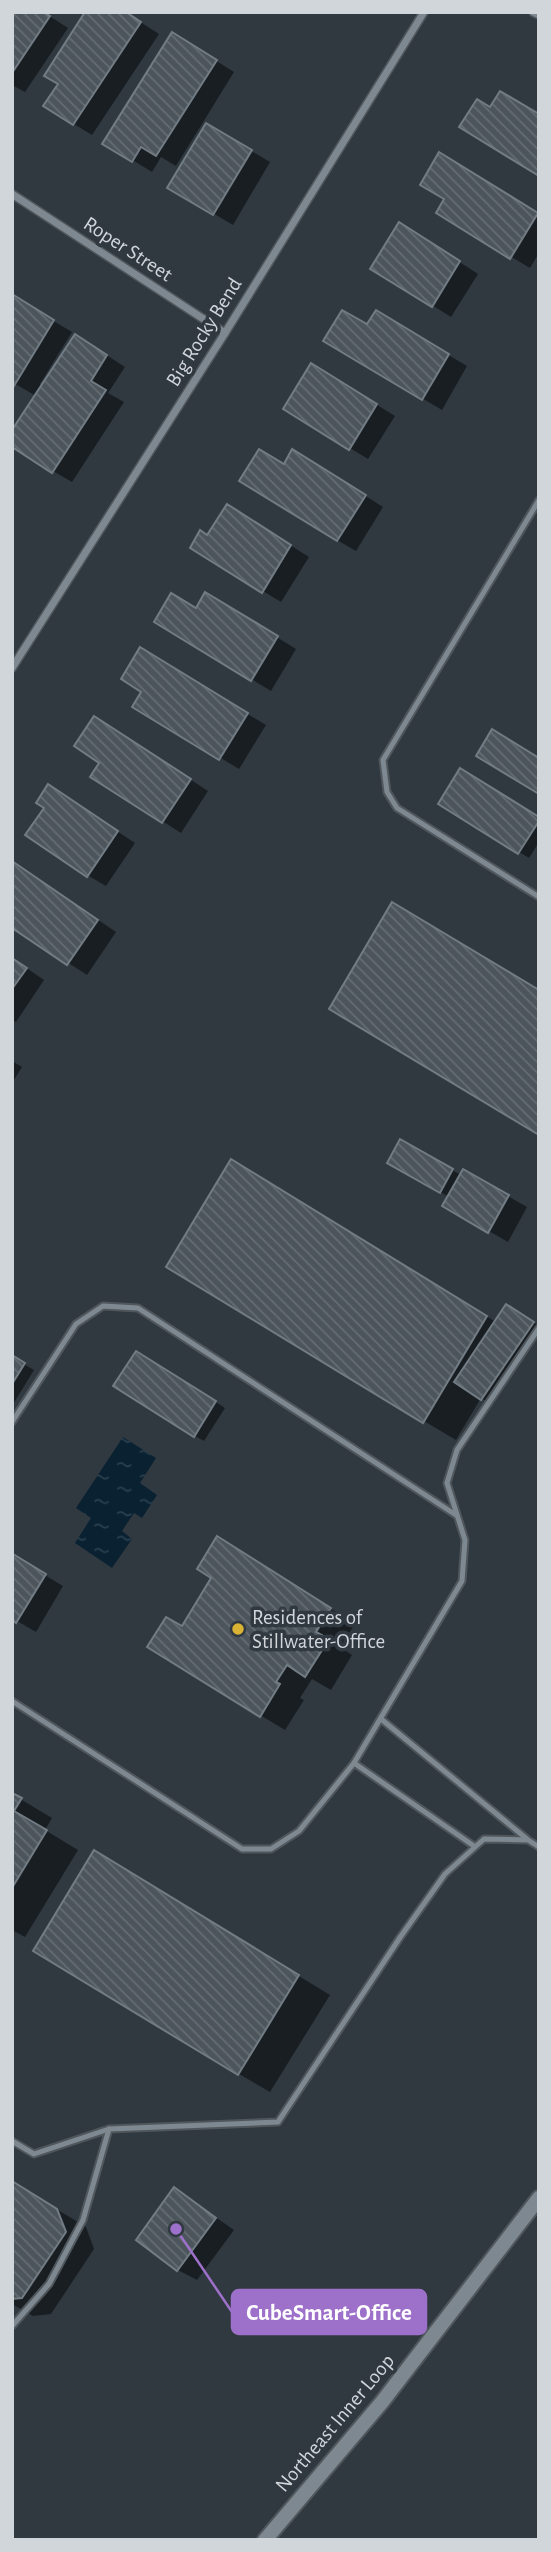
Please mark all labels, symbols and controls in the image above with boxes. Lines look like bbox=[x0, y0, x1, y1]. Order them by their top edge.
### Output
street label: Roper Street bbox=[80, 213, 176, 286]
street label: Big Rocky Bend bbox=[162, 274, 246, 390]
place label: Residences of Stillwater-Office bbox=[252, 1607, 385, 1652]
marker: Residences of Stillwater-Office bbox=[230, 1621, 246, 1637]
callout: CubeSmart-Office bbox=[232, 2290, 426, 2334]
text: CubeSmart-Office bbox=[246, 2302, 412, 2325]
street label: Northeast Inner Loop bbox=[272, 2350, 398, 2496]

